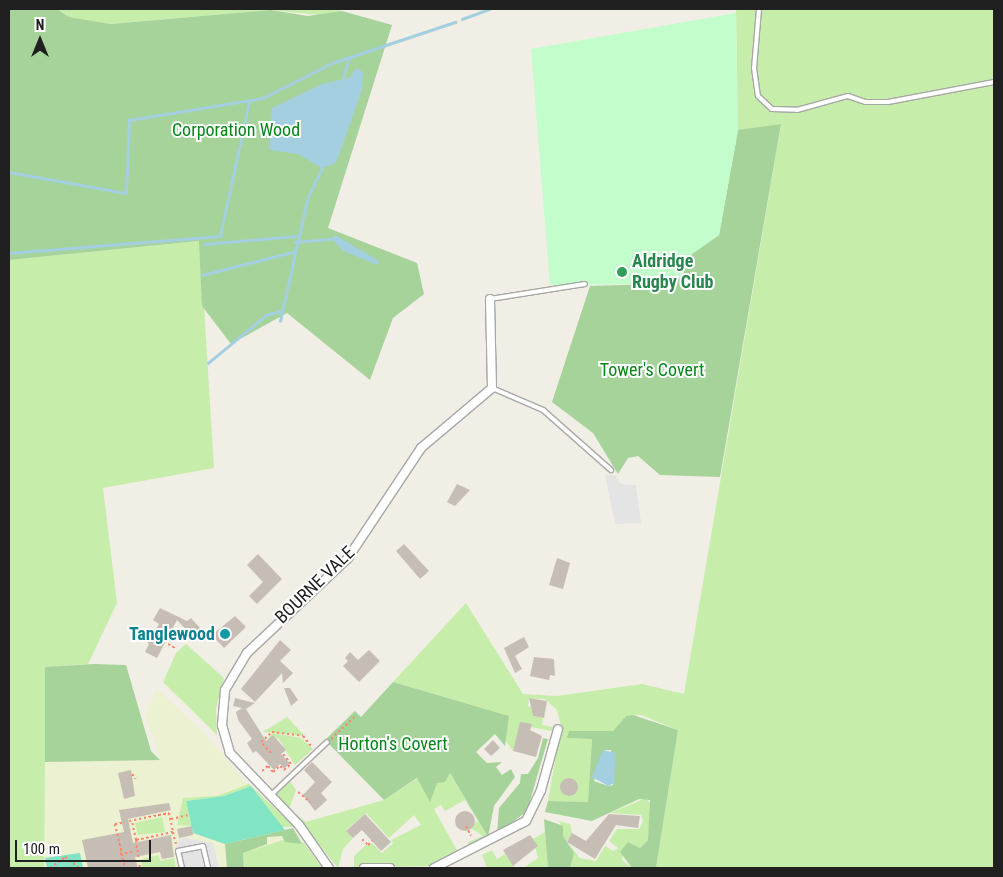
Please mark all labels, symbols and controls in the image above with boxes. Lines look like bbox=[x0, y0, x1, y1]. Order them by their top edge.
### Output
north arrow bbox=[15, 15, 65, 65]
text: N bbox=[36, 17, 44, 33]
park label: Corporation Wood bbox=[172, 119, 300, 141]
place label: Aldridge Rugby Club bbox=[632, 251, 713, 294]
marker: Aldridge Rugby Club bbox=[616, 266, 628, 278]
park label: Tower's Covert bbox=[600, 359, 704, 381]
street label: BOURNE VALE bbox=[271, 542, 359, 628]
place label: Tanglewood bbox=[129, 623, 215, 645]
marker: Tanglewood bbox=[219, 628, 231, 640]
park label: Horton's Covert bbox=[338, 733, 448, 755]
scale bar bbox=[18, 830, 154, 862]
text: 100 m bbox=[23, 840, 60, 858]

